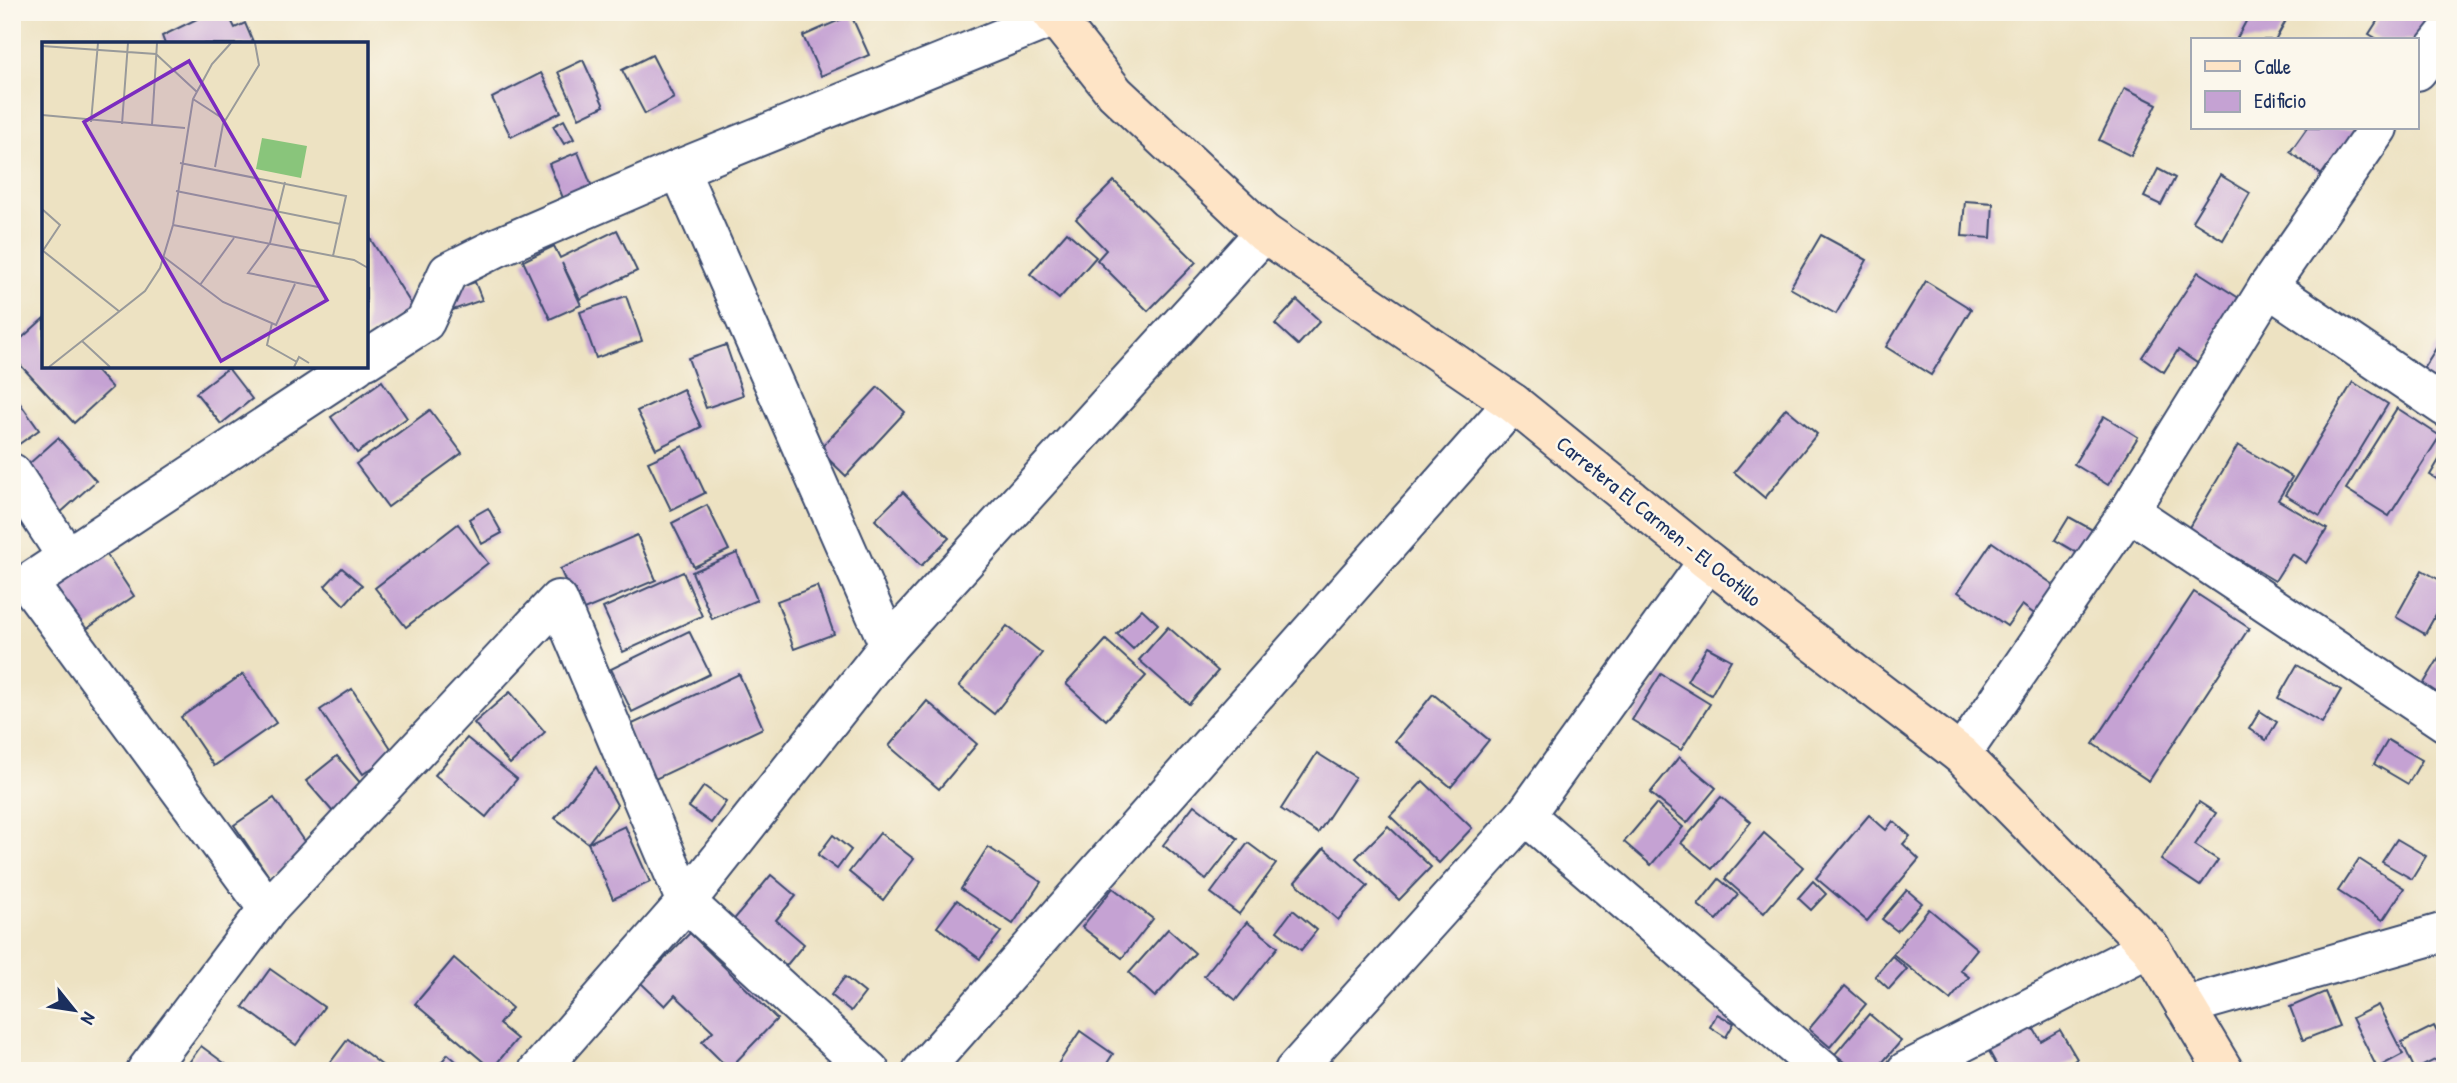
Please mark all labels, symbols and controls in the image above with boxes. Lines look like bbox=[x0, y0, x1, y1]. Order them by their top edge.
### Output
legend bbox=[2191, 38, 2418, 130]
inset map bbox=[42, 42, 368, 368]
text: Calle bbox=[2254, 52, 2291, 81]
text: Edificio bbox=[2254, 86, 2306, 115]
street label: Carretera El Carmen - El Ocotillo bbox=[1550, 429, 1768, 613]
north arrow bbox=[38, 974, 108, 1044]
text: N bbox=[75, 1008, 103, 1029]

